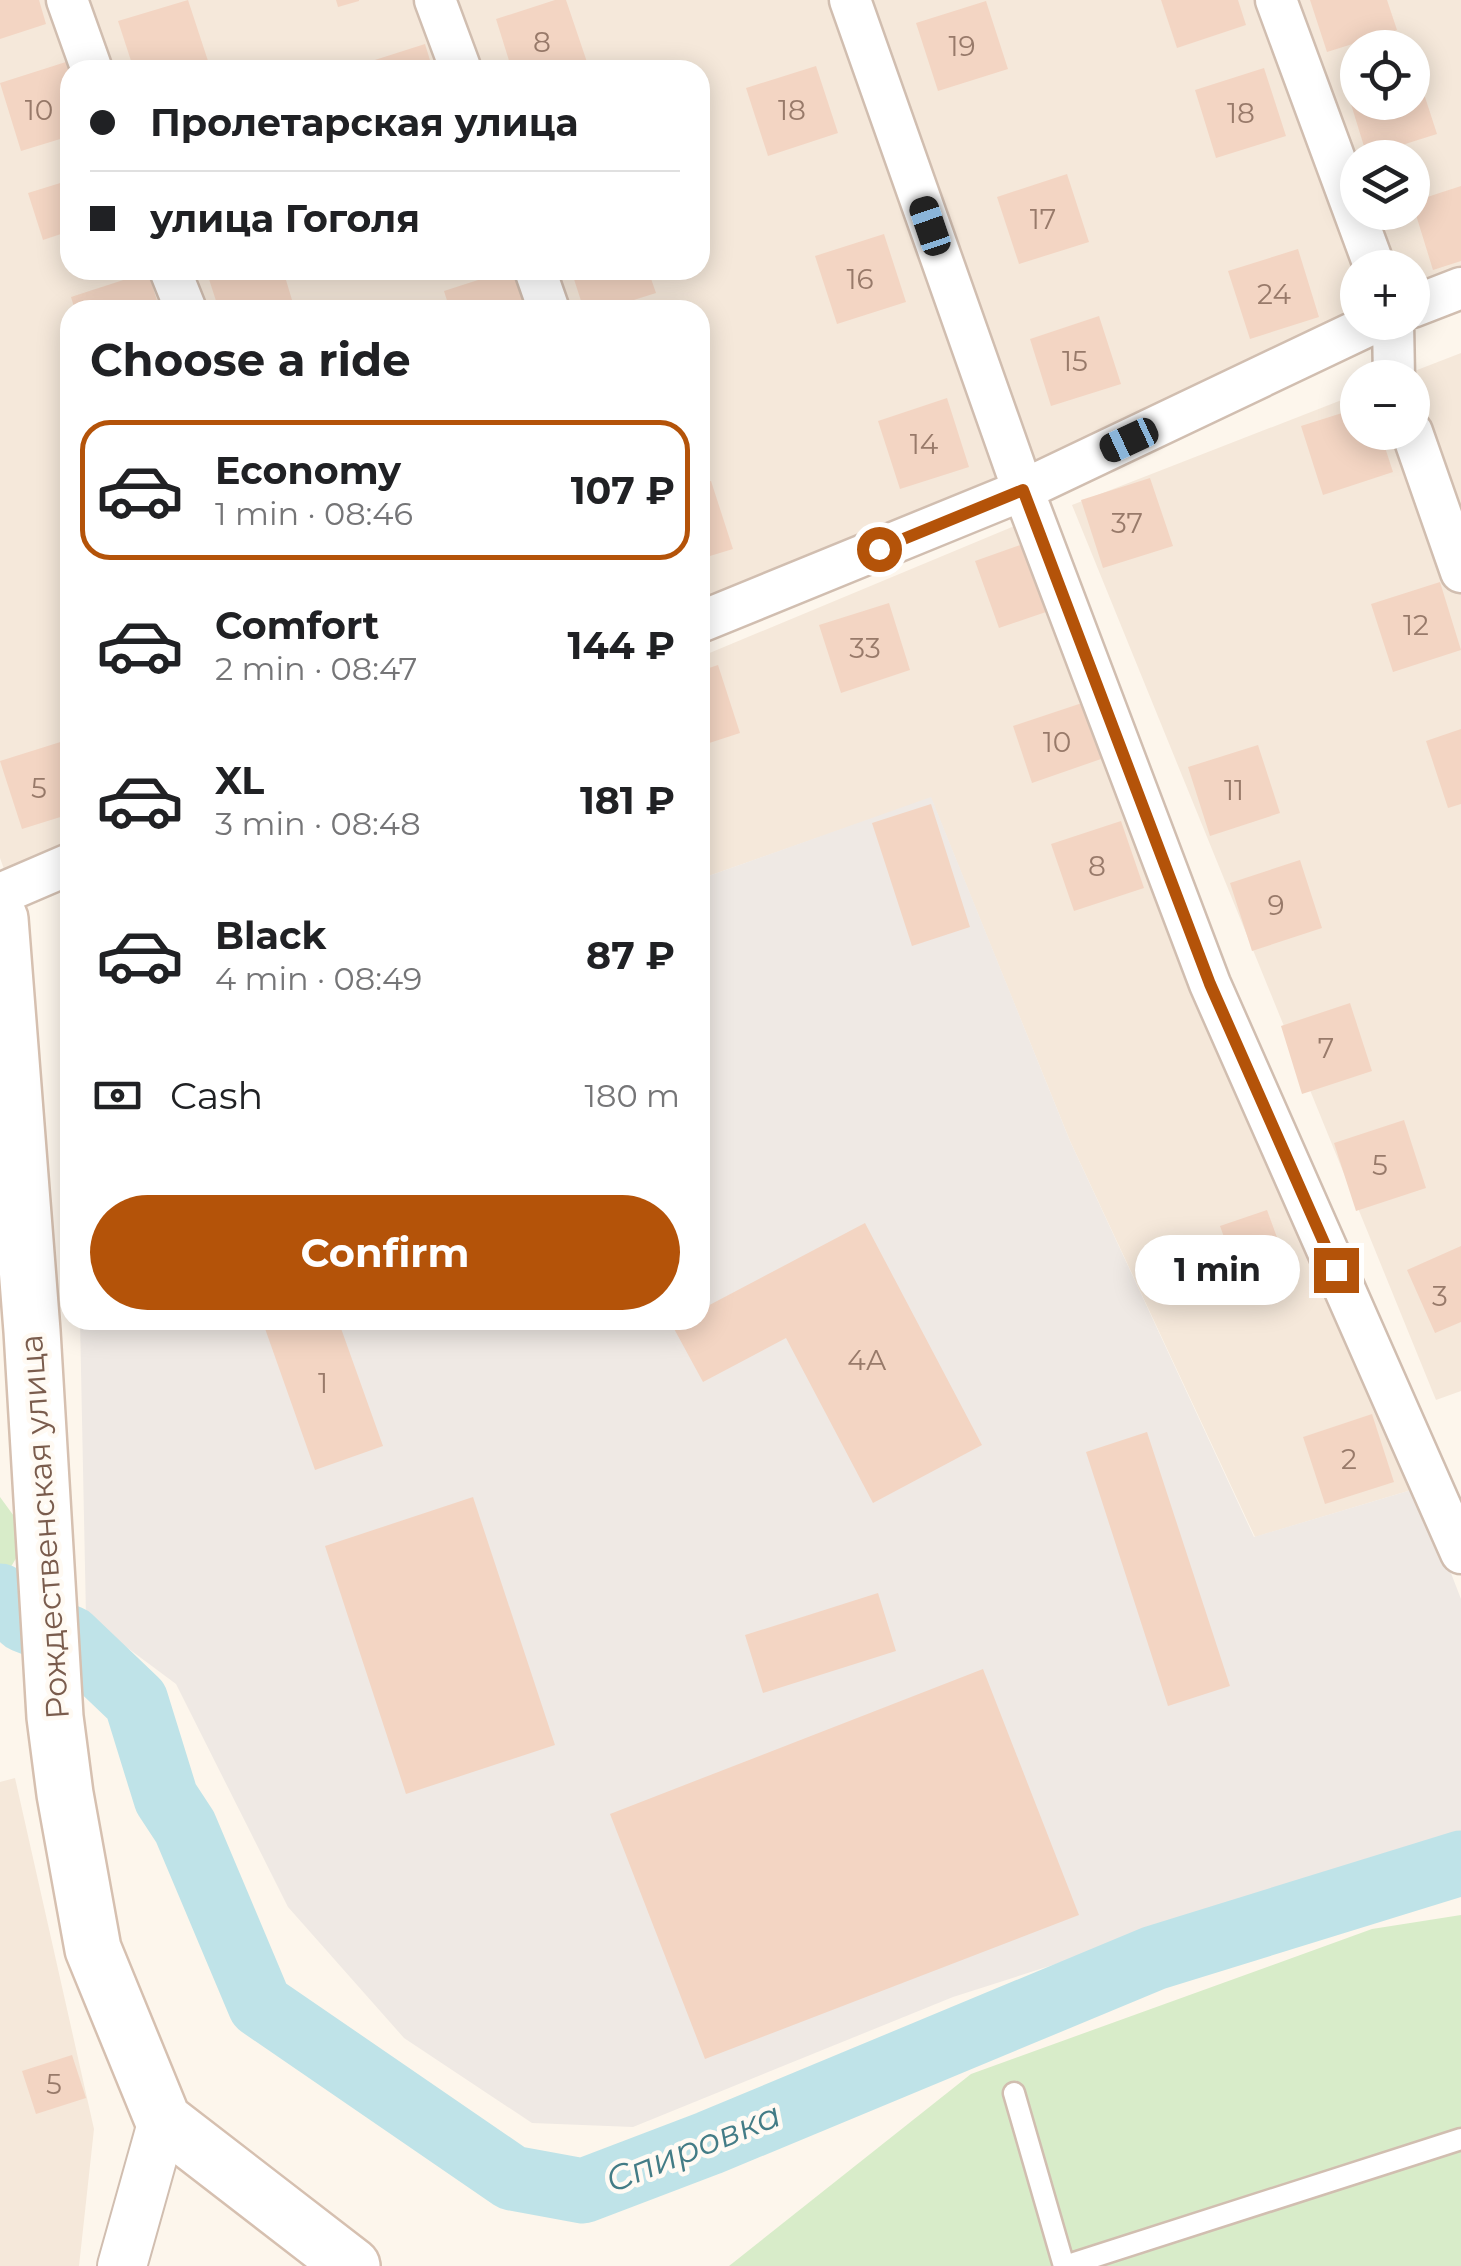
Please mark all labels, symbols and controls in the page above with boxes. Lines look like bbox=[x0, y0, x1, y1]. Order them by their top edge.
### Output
house number: 8 bbox=[533, 25, 551, 59]
house number: 19 bbox=[948, 29, 976, 63]
map controls bbox=[1340, 30, 1430, 450]
button: locate bbox=[1340, 30, 1430, 120]
house number: 10 bbox=[25, 93, 53, 127]
house number: 18 bbox=[778, 93, 806, 127]
house number: 18 bbox=[1227, 96, 1255, 130]
text: Пролетарская улица bbox=[150, 99, 578, 146]
button: layers bbox=[1340, 140, 1430, 230]
car bbox=[906, 193, 954, 259]
text: улица Гоголя bbox=[150, 195, 420, 242]
house number: 17 bbox=[1030, 202, 1056, 236]
button: + bbox=[1340, 250, 1430, 340]
house number: 16 bbox=[846, 262, 874, 296]
house number: 24 bbox=[1257, 277, 1291, 311]
text: Choose a ride bbox=[90, 332, 411, 387]
house number: 15 bbox=[1062, 344, 1088, 378]
button: − bbox=[1340, 360, 1430, 450]
car bbox=[1095, 414, 1163, 466]
house number: 14 bbox=[910, 427, 939, 461]
icon: car bbox=[95, 445, 185, 535]
text: Economy bbox=[215, 447, 401, 494]
text: 107 ₽ bbox=[571, 467, 675, 514]
text: 1 min · 08:46 bbox=[215, 494, 413, 533]
house number: 37 bbox=[1111, 506, 1143, 540]
route start bbox=[857, 527, 902, 572]
icon: car bbox=[95, 600, 185, 690]
text: Comfort bbox=[215, 602, 379, 649]
house number: 12 bbox=[1403, 608, 1429, 642]
text: 144 ₽ bbox=[567, 622, 675, 669]
house number: 33 bbox=[849, 631, 881, 665]
text: 2 min · 08:47 bbox=[215, 649, 417, 688]
house number: 10 bbox=[1043, 725, 1071, 759]
icon: car bbox=[95, 755, 185, 845]
text: XL bbox=[215, 757, 264, 804]
house number: 5 bbox=[31, 771, 47, 805]
house number: 11 bbox=[1224, 773, 1244, 807]
text: 181 ₽ bbox=[580, 777, 675, 824]
text: 3 min · 08:48 bbox=[215, 804, 421, 843]
house number: 8 bbox=[1088, 849, 1106, 883]
house number: 9 bbox=[1267, 888, 1285, 922]
icon: car bbox=[95, 910, 185, 1000]
text: Black bbox=[215, 912, 326, 959]
text: 87 ₽ bbox=[586, 932, 675, 979]
text: 4 min · 08:49 bbox=[215, 959, 422, 998]
house number: 7 bbox=[1318, 1031, 1334, 1065]
icon: cash bbox=[90, 1068, 145, 1123]
text: Cash bbox=[170, 1072, 263, 1119]
text: 180 m bbox=[585, 1076, 680, 1115]
house number: 5 bbox=[1372, 1148, 1388, 1182]
button: Confirm bbox=[90, 1195, 680, 1310]
callout: 1 min bbox=[1136, 1235, 1301, 1305]
route end bbox=[1314, 1248, 1359, 1293]
text: 1 min bbox=[1174, 1250, 1261, 1289]
house number: 3 bbox=[1432, 1279, 1448, 1313]
street label: Рождественская улица bbox=[11, 1333, 77, 1721]
house number: 4А bbox=[847, 1343, 887, 1377]
house number: 1 bbox=[318, 1366, 328, 1400]
house number: 2 bbox=[1341, 1442, 1357, 1476]
house number: 5 bbox=[46, 2067, 62, 2101]
water label: Спировка bbox=[599, 2092, 787, 2202]

